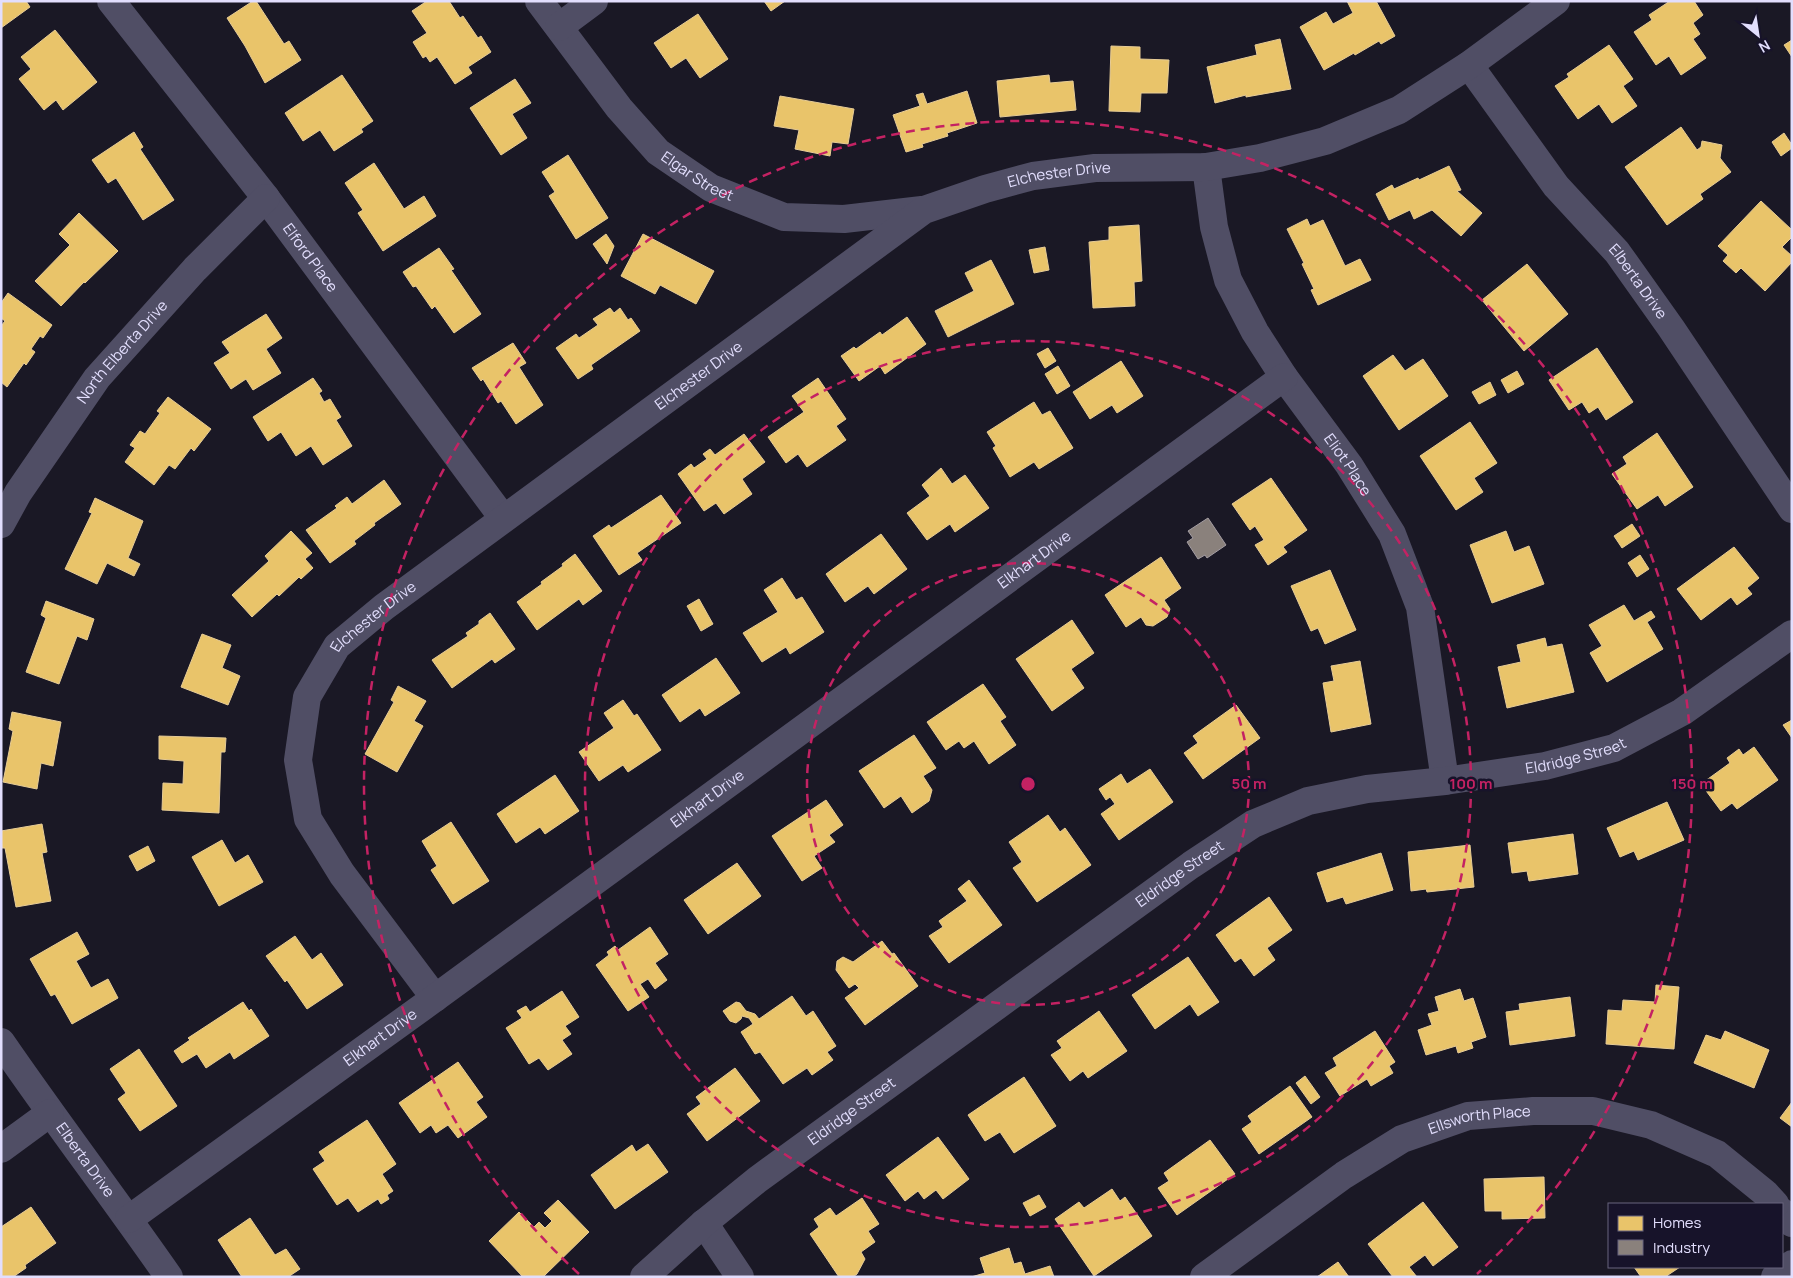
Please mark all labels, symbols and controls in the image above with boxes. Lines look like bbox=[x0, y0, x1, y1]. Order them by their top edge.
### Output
north arrow bbox=[1733, 10, 1783, 60]
text: N bbox=[1756, 36, 1774, 57]
street label: Elgar Street bbox=[657, 146, 737, 206]
street label: Elchester Drive bbox=[1005, 157, 1111, 192]
street label: Elford Place bbox=[278, 219, 343, 296]
street label: Elberta Drive bbox=[1604, 239, 1672, 323]
street label: North Elberta Drive bbox=[72, 295, 172, 408]
street label: Elchester Drive bbox=[650, 336, 747, 414]
street label: Eliot Place bbox=[1319, 429, 1377, 500]
street label: Elkhart Drive bbox=[993, 525, 1075, 593]
street label: Elchester Drive bbox=[325, 576, 420, 656]
street label: Eldridge Street bbox=[1524, 732, 1630, 779]
street label: Elkhart Drive bbox=[666, 764, 748, 832]
text: 50 m bbox=[1231, 773, 1267, 794]
text: 100 m bbox=[1450, 773, 1492, 794]
text: 150 m bbox=[1671, 773, 1713, 794]
centre of rings bbox=[1019, 775, 1037, 793]
street label: Eldridge Street bbox=[1131, 835, 1228, 912]
street label: Elkhart Drive bbox=[339, 1003, 421, 1071]
street label: Eldridge Street bbox=[803, 1072, 899, 1150]
street label: Ellsworth Place bbox=[1425, 1100, 1532, 1139]
street label: Elberta Drive bbox=[51, 1118, 120, 1202]
legend bbox=[1608, 1203, 1783, 1268]
text: Homes bbox=[1653, 1212, 1702, 1233]
text: Industry bbox=[1653, 1237, 1710, 1258]

